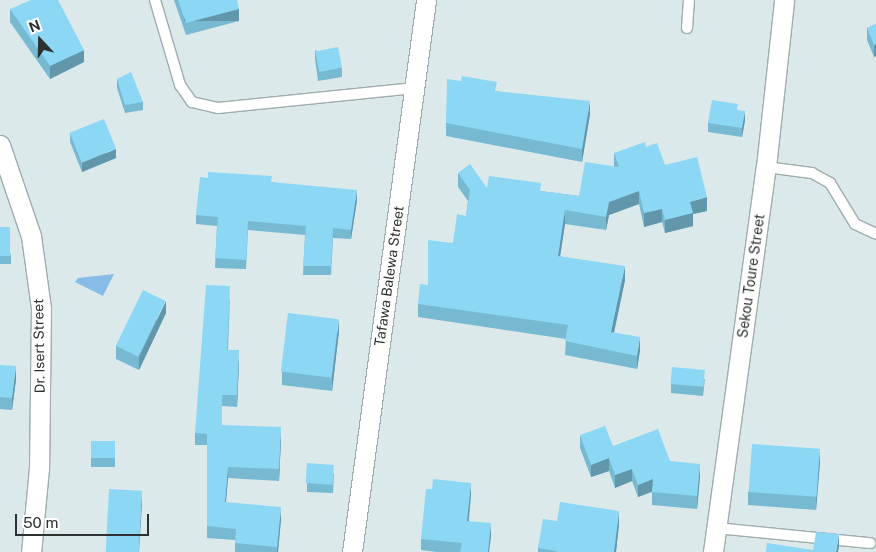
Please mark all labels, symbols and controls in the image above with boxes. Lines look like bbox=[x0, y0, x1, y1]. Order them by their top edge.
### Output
north arrow bbox=[15, 15, 65, 65]
text: N bbox=[27, 17, 43, 35]
street label: Tafawa Balewa Street bbox=[371, 205, 407, 347]
street label: Sekou Toure Street bbox=[734, 213, 768, 339]
street label: Dr. Isert Street bbox=[30, 299, 48, 393]
scale bar bbox=[18, 504, 151, 536]
text: 50 m bbox=[23, 514, 58, 531]

